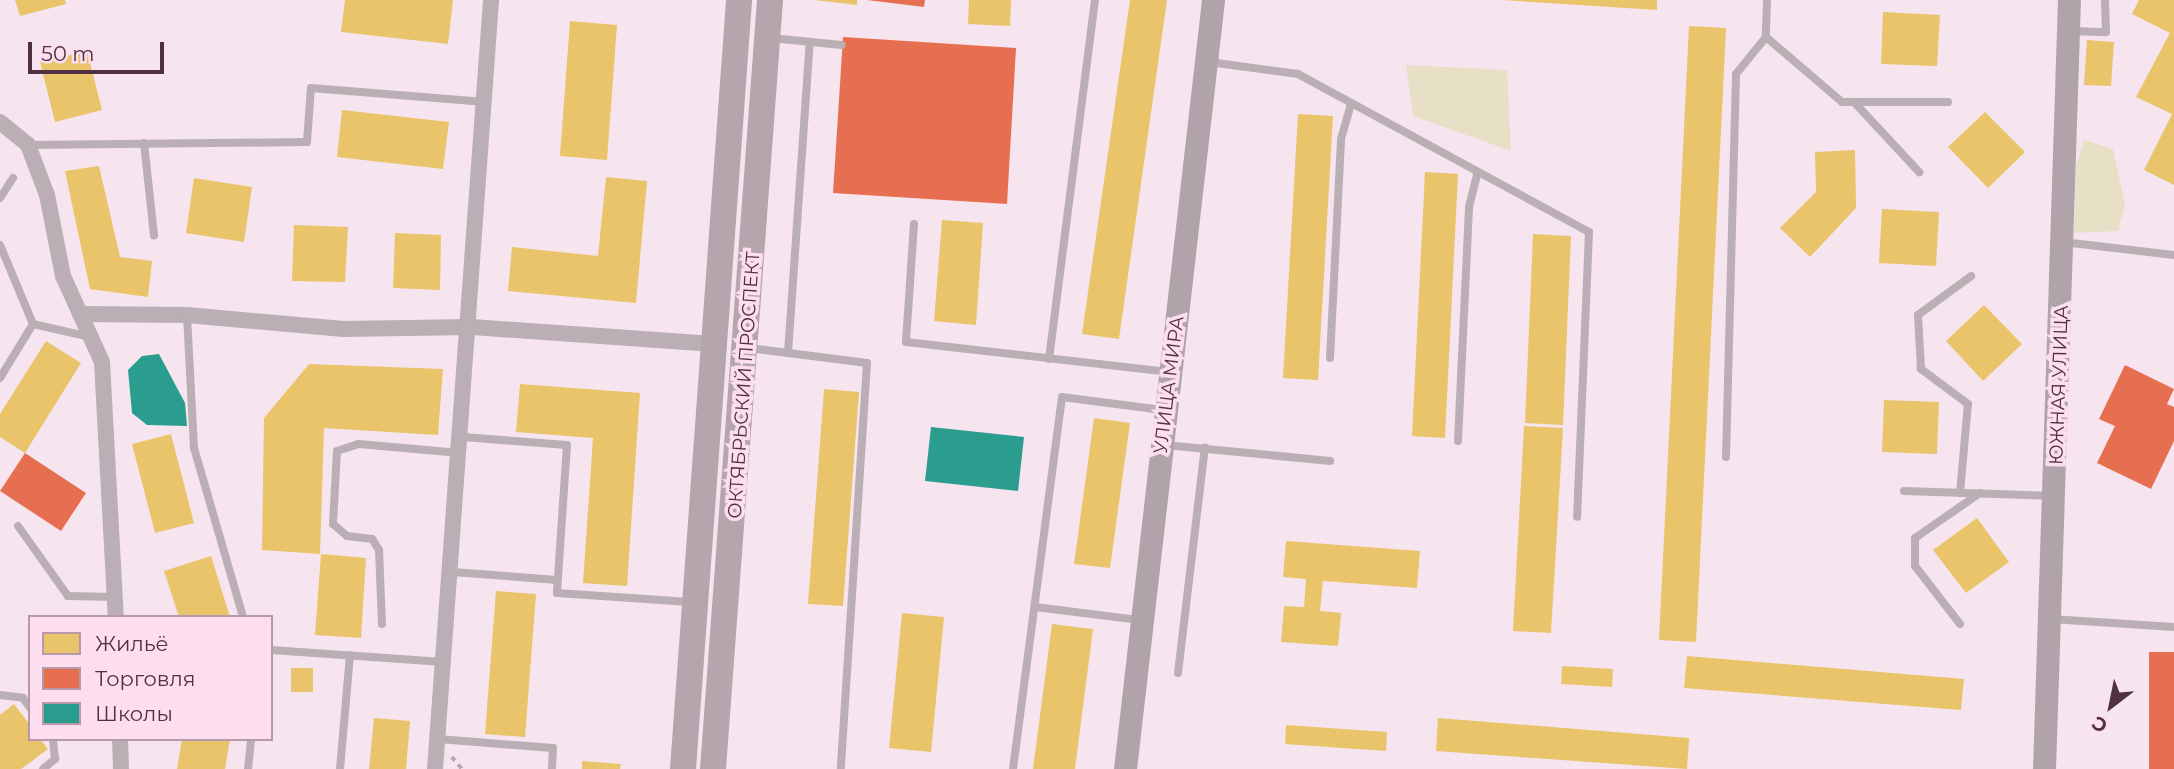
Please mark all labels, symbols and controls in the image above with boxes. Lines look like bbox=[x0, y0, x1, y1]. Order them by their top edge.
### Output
scale bar bbox=[32, 28, 168, 72]
text: 50 m bbox=[41, 41, 95, 66]
street label: ОКТЯБРЬСКИЙ ПРОСПЕКТ bbox=[723, 251, 765, 519]
street label: ЮЖНАЯ УЛИЦА bbox=[2045, 305, 2073, 465]
street label: УЛИЦА МИРА bbox=[1149, 315, 1189, 455]
legend bbox=[28, 615, 273, 741]
text: Жильё bbox=[95, 631, 169, 656]
text: Торговля bbox=[95, 666, 196, 691]
north arrow bbox=[2076, 671, 2146, 741]
text: Школы bbox=[95, 701, 173, 726]
text: С bbox=[2088, 711, 2112, 738]

